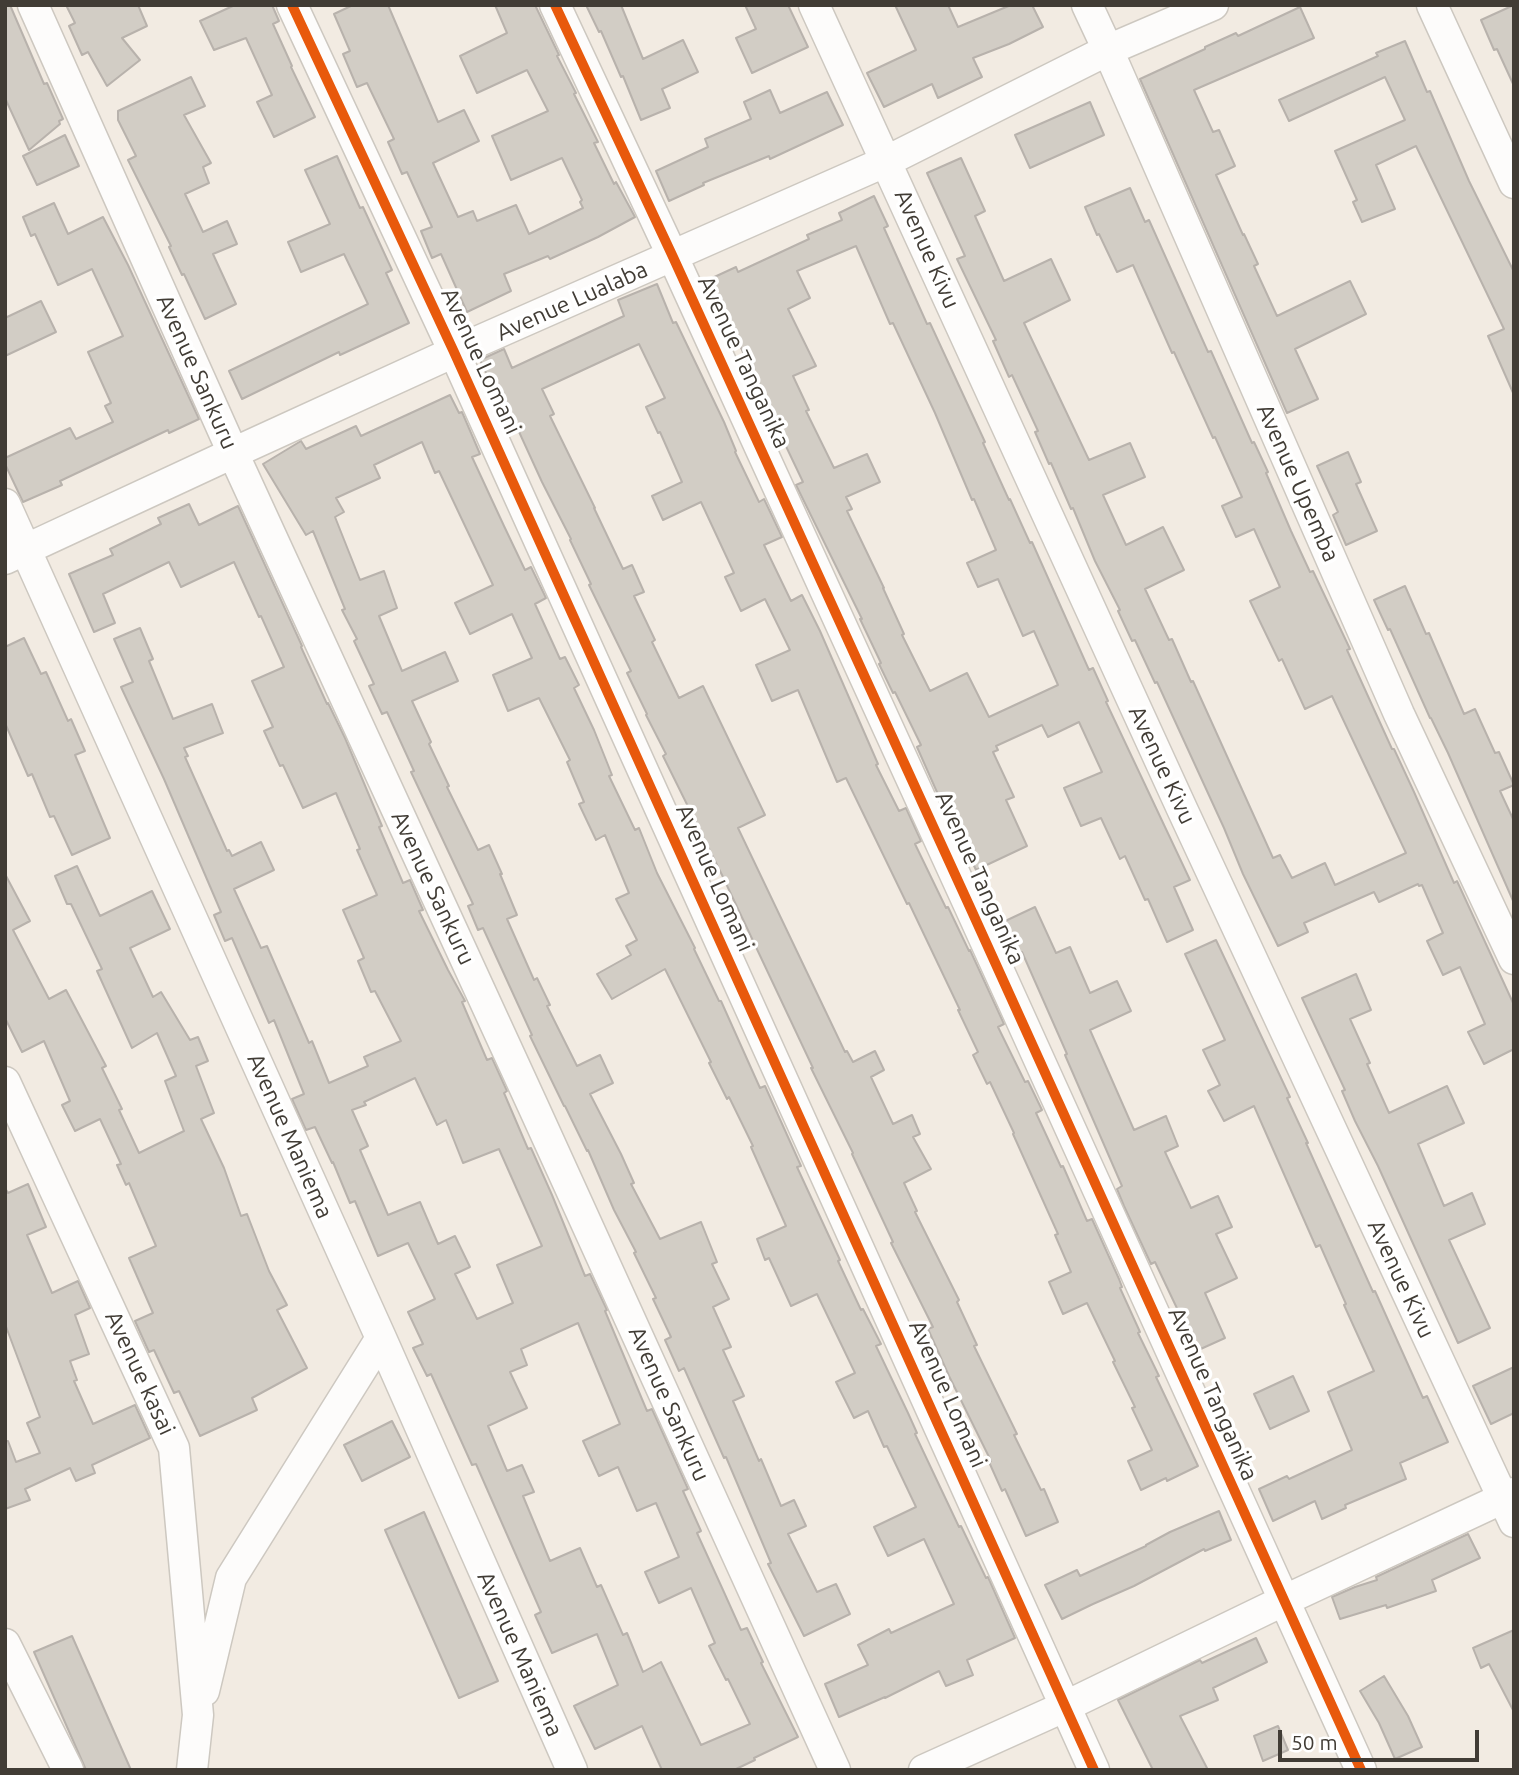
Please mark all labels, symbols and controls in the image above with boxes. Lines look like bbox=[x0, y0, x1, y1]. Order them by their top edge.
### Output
street label: Avenue Kivu bbox=[889, 185, 965, 313]
street label: Avenue Lualaba bbox=[492, 255, 652, 347]
street label: Avenue Tanganika bbox=[692, 272, 796, 452]
street label: Avenue Lomani bbox=[435, 283, 527, 439]
street label: Avenue Sankuru bbox=[151, 290, 243, 454]
street label: Avenue Upemba bbox=[1251, 400, 1345, 566]
street label: Avenue Kivu bbox=[1123, 702, 1201, 828]
street label: Avenue Tanganika bbox=[929, 787, 1031, 969]
street label: Avenue Lomani bbox=[670, 800, 760, 956]
street label: Avenue Sankuru bbox=[385, 807, 481, 969]
street label: Avenue Maniema bbox=[241, 1049, 339, 1223]
street label: Avenue Kivu bbox=[1362, 1216, 1440, 1342]
street label: Avenue Tanganika bbox=[1162, 1303, 1264, 1485]
street label: Avenue kasai bbox=[99, 1307, 181, 1439]
street label: Avenue Lomani bbox=[903, 1316, 993, 1472]
street label: Avenue Sankuru bbox=[623, 1322, 715, 1486]
street label: Avenue Maniema bbox=[471, 1567, 569, 1741]
scale bar bbox=[1281, 1716, 1482, 1760]
text: 50 m bbox=[1291, 1730, 1338, 1754]

